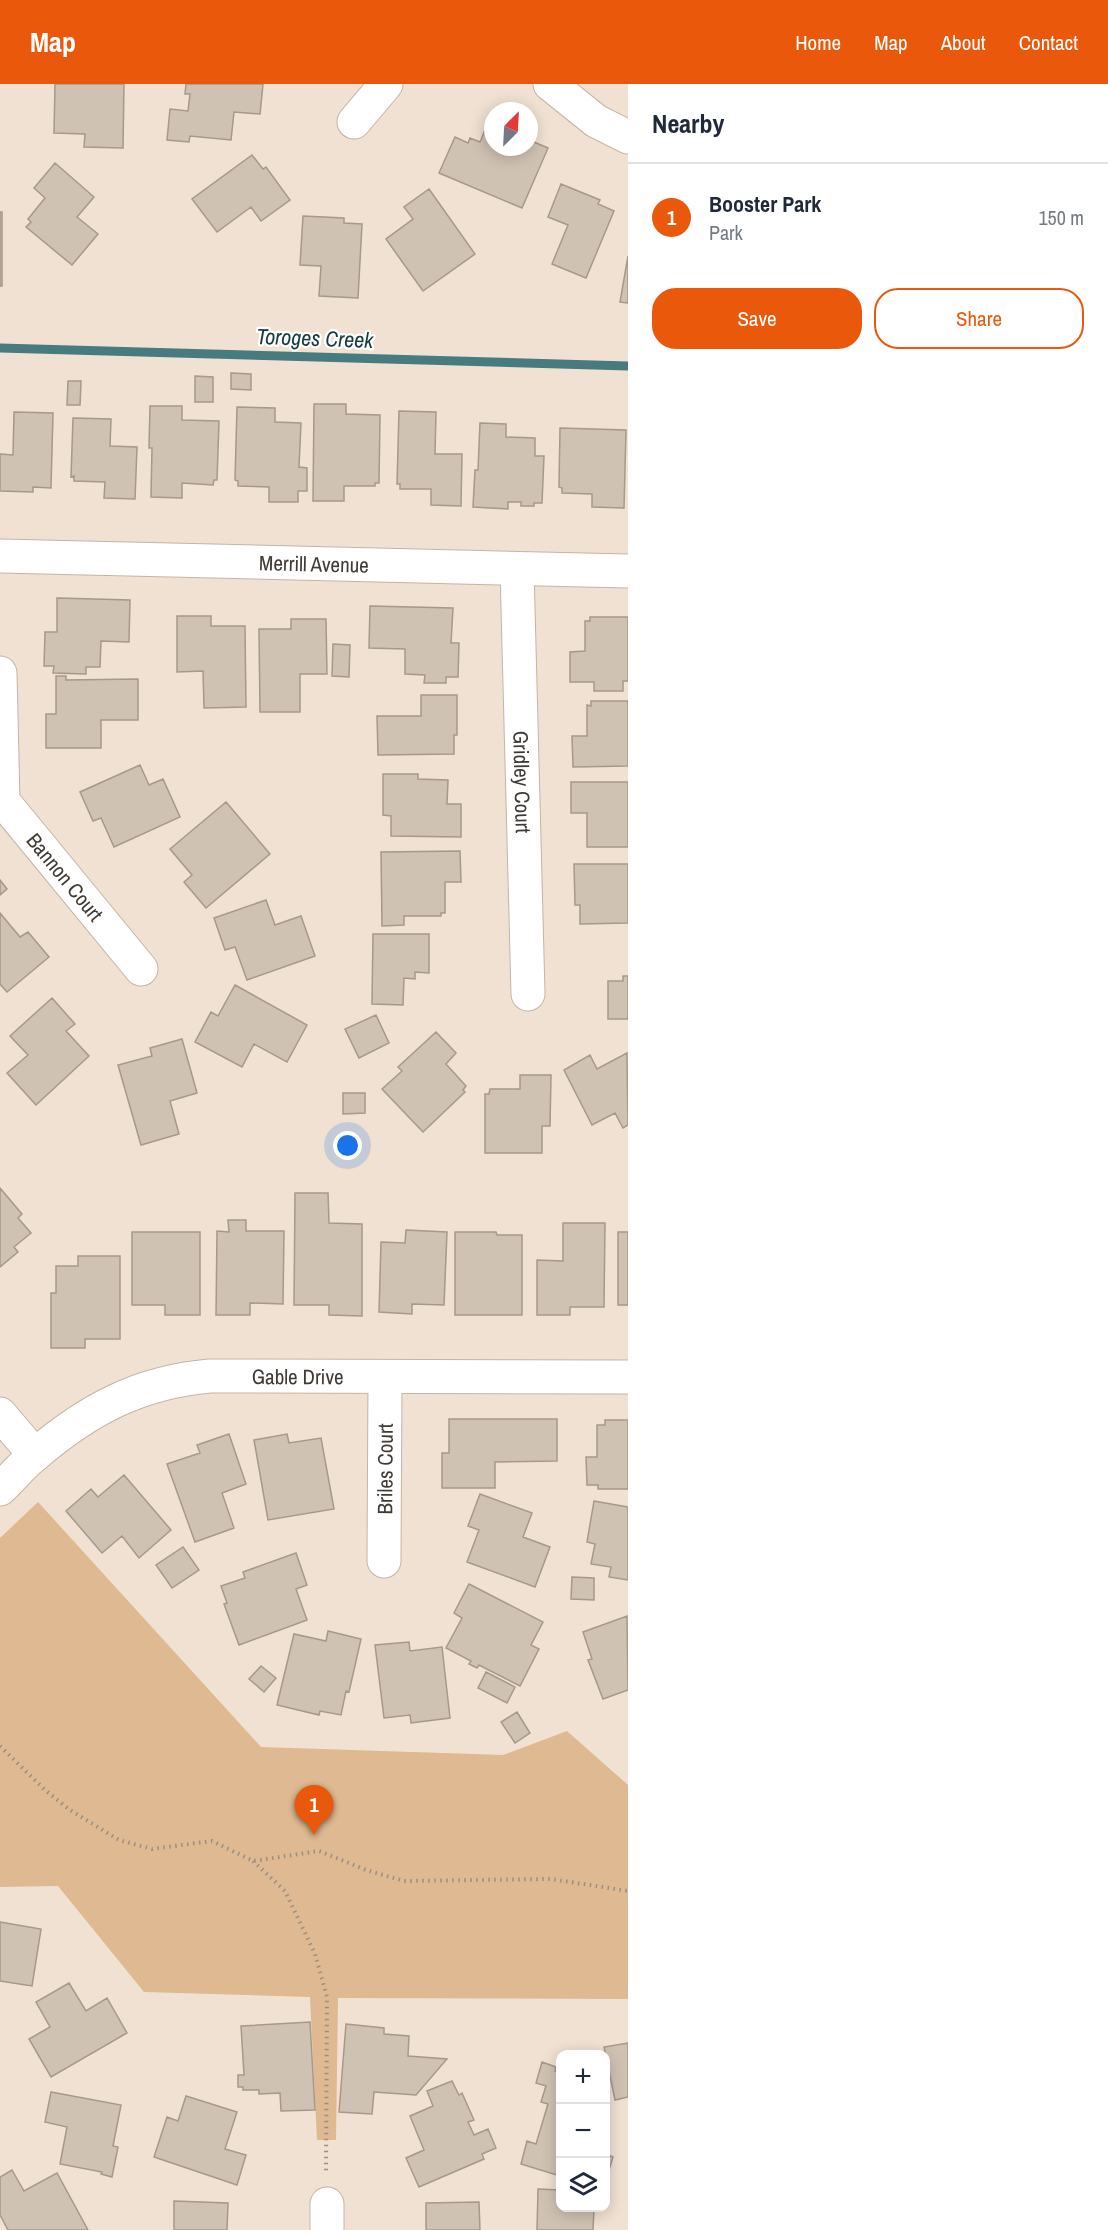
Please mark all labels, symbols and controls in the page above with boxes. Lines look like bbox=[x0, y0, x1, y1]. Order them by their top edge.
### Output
text: Map bbox=[30, 23, 76, 61]
text: Home bbox=[795, 28, 841, 57]
text: Map bbox=[874, 28, 908, 57]
text: About bbox=[941, 28, 986, 57]
text: Contact bbox=[1019, 28, 1078, 57]
north arrow bbox=[484, 102, 538, 156]
text: Nearby bbox=[652, 106, 724, 141]
text: Booster Park bbox=[709, 189, 821, 219]
text: 1 bbox=[667, 204, 676, 231]
text: 150 m bbox=[1038, 204, 1084, 231]
text: Park bbox=[709, 219, 743, 246]
button: Save bbox=[652, 288, 862, 349]
button: Share bbox=[874, 288, 1084, 349]
water label: Toroges Creek bbox=[256, 321, 375, 355]
street label: Merrill Avenue bbox=[259, 548, 369, 579]
street label: Gridley Court bbox=[507, 730, 538, 834]
street label: Bannon Court bbox=[20, 826, 110, 927]
your location bbox=[333, 1131, 362, 1160]
street label: Gable Drive bbox=[252, 1362, 344, 1391]
street label: Briles Court bbox=[370, 1423, 399, 1515]
pin: 1 bbox=[294, 1786, 334, 1835]
map controls bbox=[556, 2050, 610, 2212]
button: + bbox=[556, 2050, 610, 2104]
button: − bbox=[556, 2104, 610, 2158]
button: layers bbox=[556, 2158, 610, 2212]

